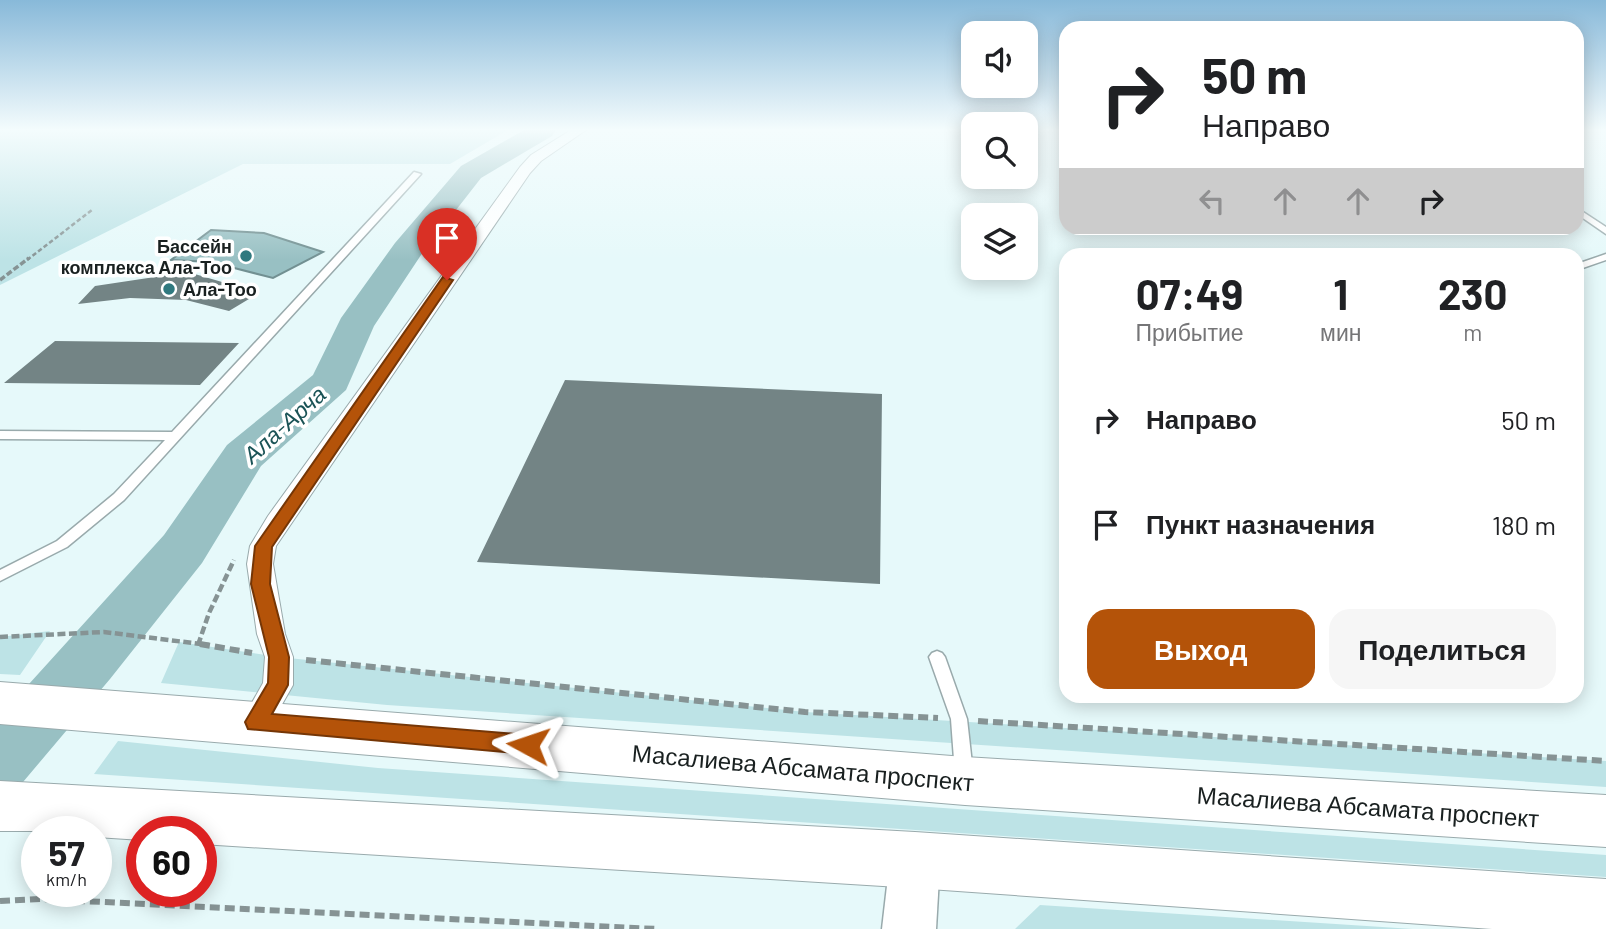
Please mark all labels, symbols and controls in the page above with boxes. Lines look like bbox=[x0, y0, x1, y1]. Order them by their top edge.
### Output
map controls bbox=[961, 21, 1038, 280]
button: sound bbox=[961, 21, 1038, 98]
text: 50 m bbox=[1202, 45, 1307, 104]
icon: right bbox=[1087, 49, 1178, 140]
text: Направо bbox=[1202, 105, 1330, 143]
button: search bbox=[961, 112, 1038, 189]
icon: left bbox=[1193, 182, 1231, 220]
icon: ahead bbox=[1266, 182, 1304, 220]
icon: ahead bbox=[1339, 182, 1377, 220]
icon: right bbox=[1412, 182, 1450, 220]
button: layers bbox=[961, 203, 1038, 280]
pin bbox=[417, 208, 477, 280]
icon: arrive bbox=[428, 219, 466, 257]
place label: Бассейн комплекса Ала-Тоо bbox=[61, 235, 232, 278]
marker: Бассейн комплекса Ала-Тоо bbox=[238, 248, 254, 264]
text: 07:49 bbox=[1136, 268, 1243, 318]
text: 1 bbox=[1333, 268, 1348, 318]
text: 230 bbox=[1438, 268, 1508, 318]
place label: Ала-Тоо bbox=[183, 278, 257, 300]
marker: Ала-Тоо bbox=[161, 281, 177, 297]
text: Прибытие bbox=[1136, 318, 1244, 346]
text: мин bbox=[1320, 318, 1361, 346]
text: m bbox=[1463, 318, 1482, 346]
water label: Ала-Арча bbox=[235, 380, 331, 470]
icon: right bbox=[1087, 401, 1125, 439]
text: Направо bbox=[1146, 403, 1257, 434]
text: 50 m bbox=[1501, 404, 1556, 435]
icon: arrive bbox=[1087, 506, 1125, 544]
text: Пункт назначения bbox=[1146, 508, 1375, 539]
text: 180 m bbox=[1492, 509, 1556, 540]
button: Выход bbox=[1087, 609, 1315, 689]
button: Поделиться bbox=[1329, 609, 1556, 689]
position arrow bbox=[491, 708, 565, 782]
street label: Масалиева Абсамата проспект bbox=[631, 738, 975, 796]
street label: Масалиева Абсамата проспект bbox=[1196, 780, 1540, 832]
speed limit sign: 60 bbox=[126, 816, 217, 907]
text: 57 bbox=[48, 831, 85, 873]
text: km/h bbox=[46, 868, 87, 890]

